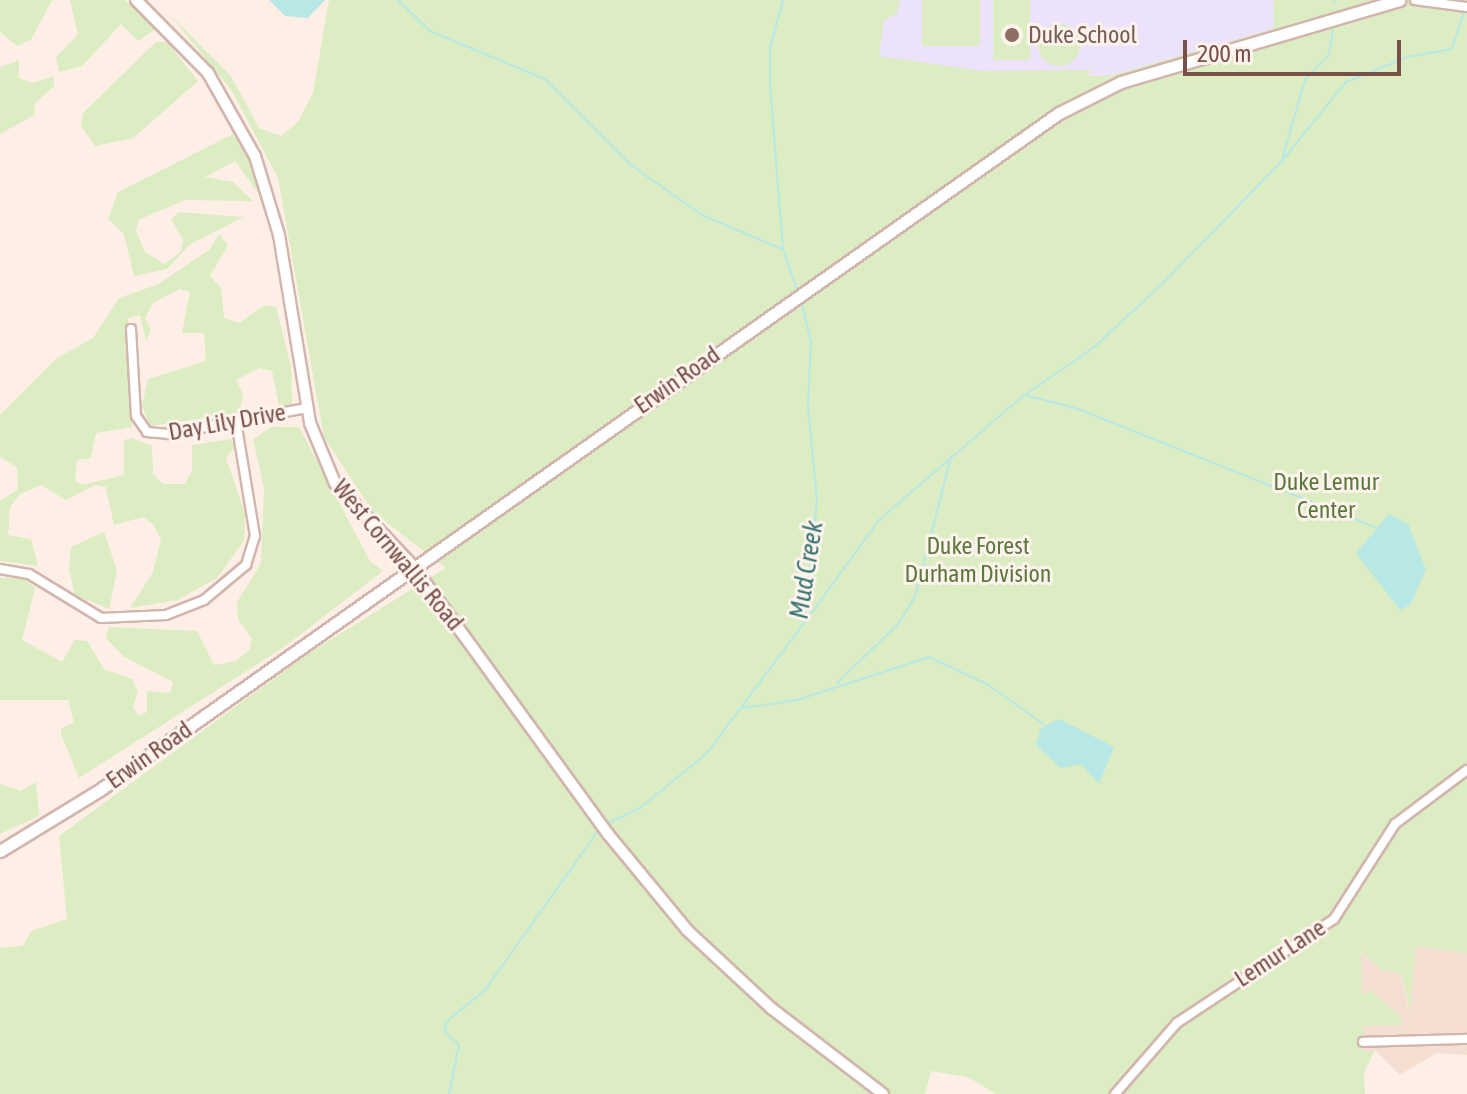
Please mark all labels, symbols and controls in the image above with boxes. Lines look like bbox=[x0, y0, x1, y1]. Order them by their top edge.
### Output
place label: Duke School bbox=[1028, 21, 1137, 49]
scale bar bbox=[1187, 24, 1405, 74]
marker: Duke School bbox=[1003, 26, 1021, 44]
text: 200 m bbox=[1197, 40, 1251, 67]
street label: Erwin Road bbox=[629, 340, 725, 420]
street label: Day Lily Drive bbox=[166, 398, 288, 446]
park label: Duke Lemur Center bbox=[1273, 468, 1379, 524]
street label: West Cornwallis Road bbox=[327, 474, 469, 636]
water label: Mud Creek bbox=[784, 519, 830, 621]
park label: Duke Forest Durham Division bbox=[905, 532, 1051, 588]
street label: Erwin Road bbox=[101, 715, 197, 795]
street label: Lemur Lane bbox=[1229, 913, 1331, 993]

